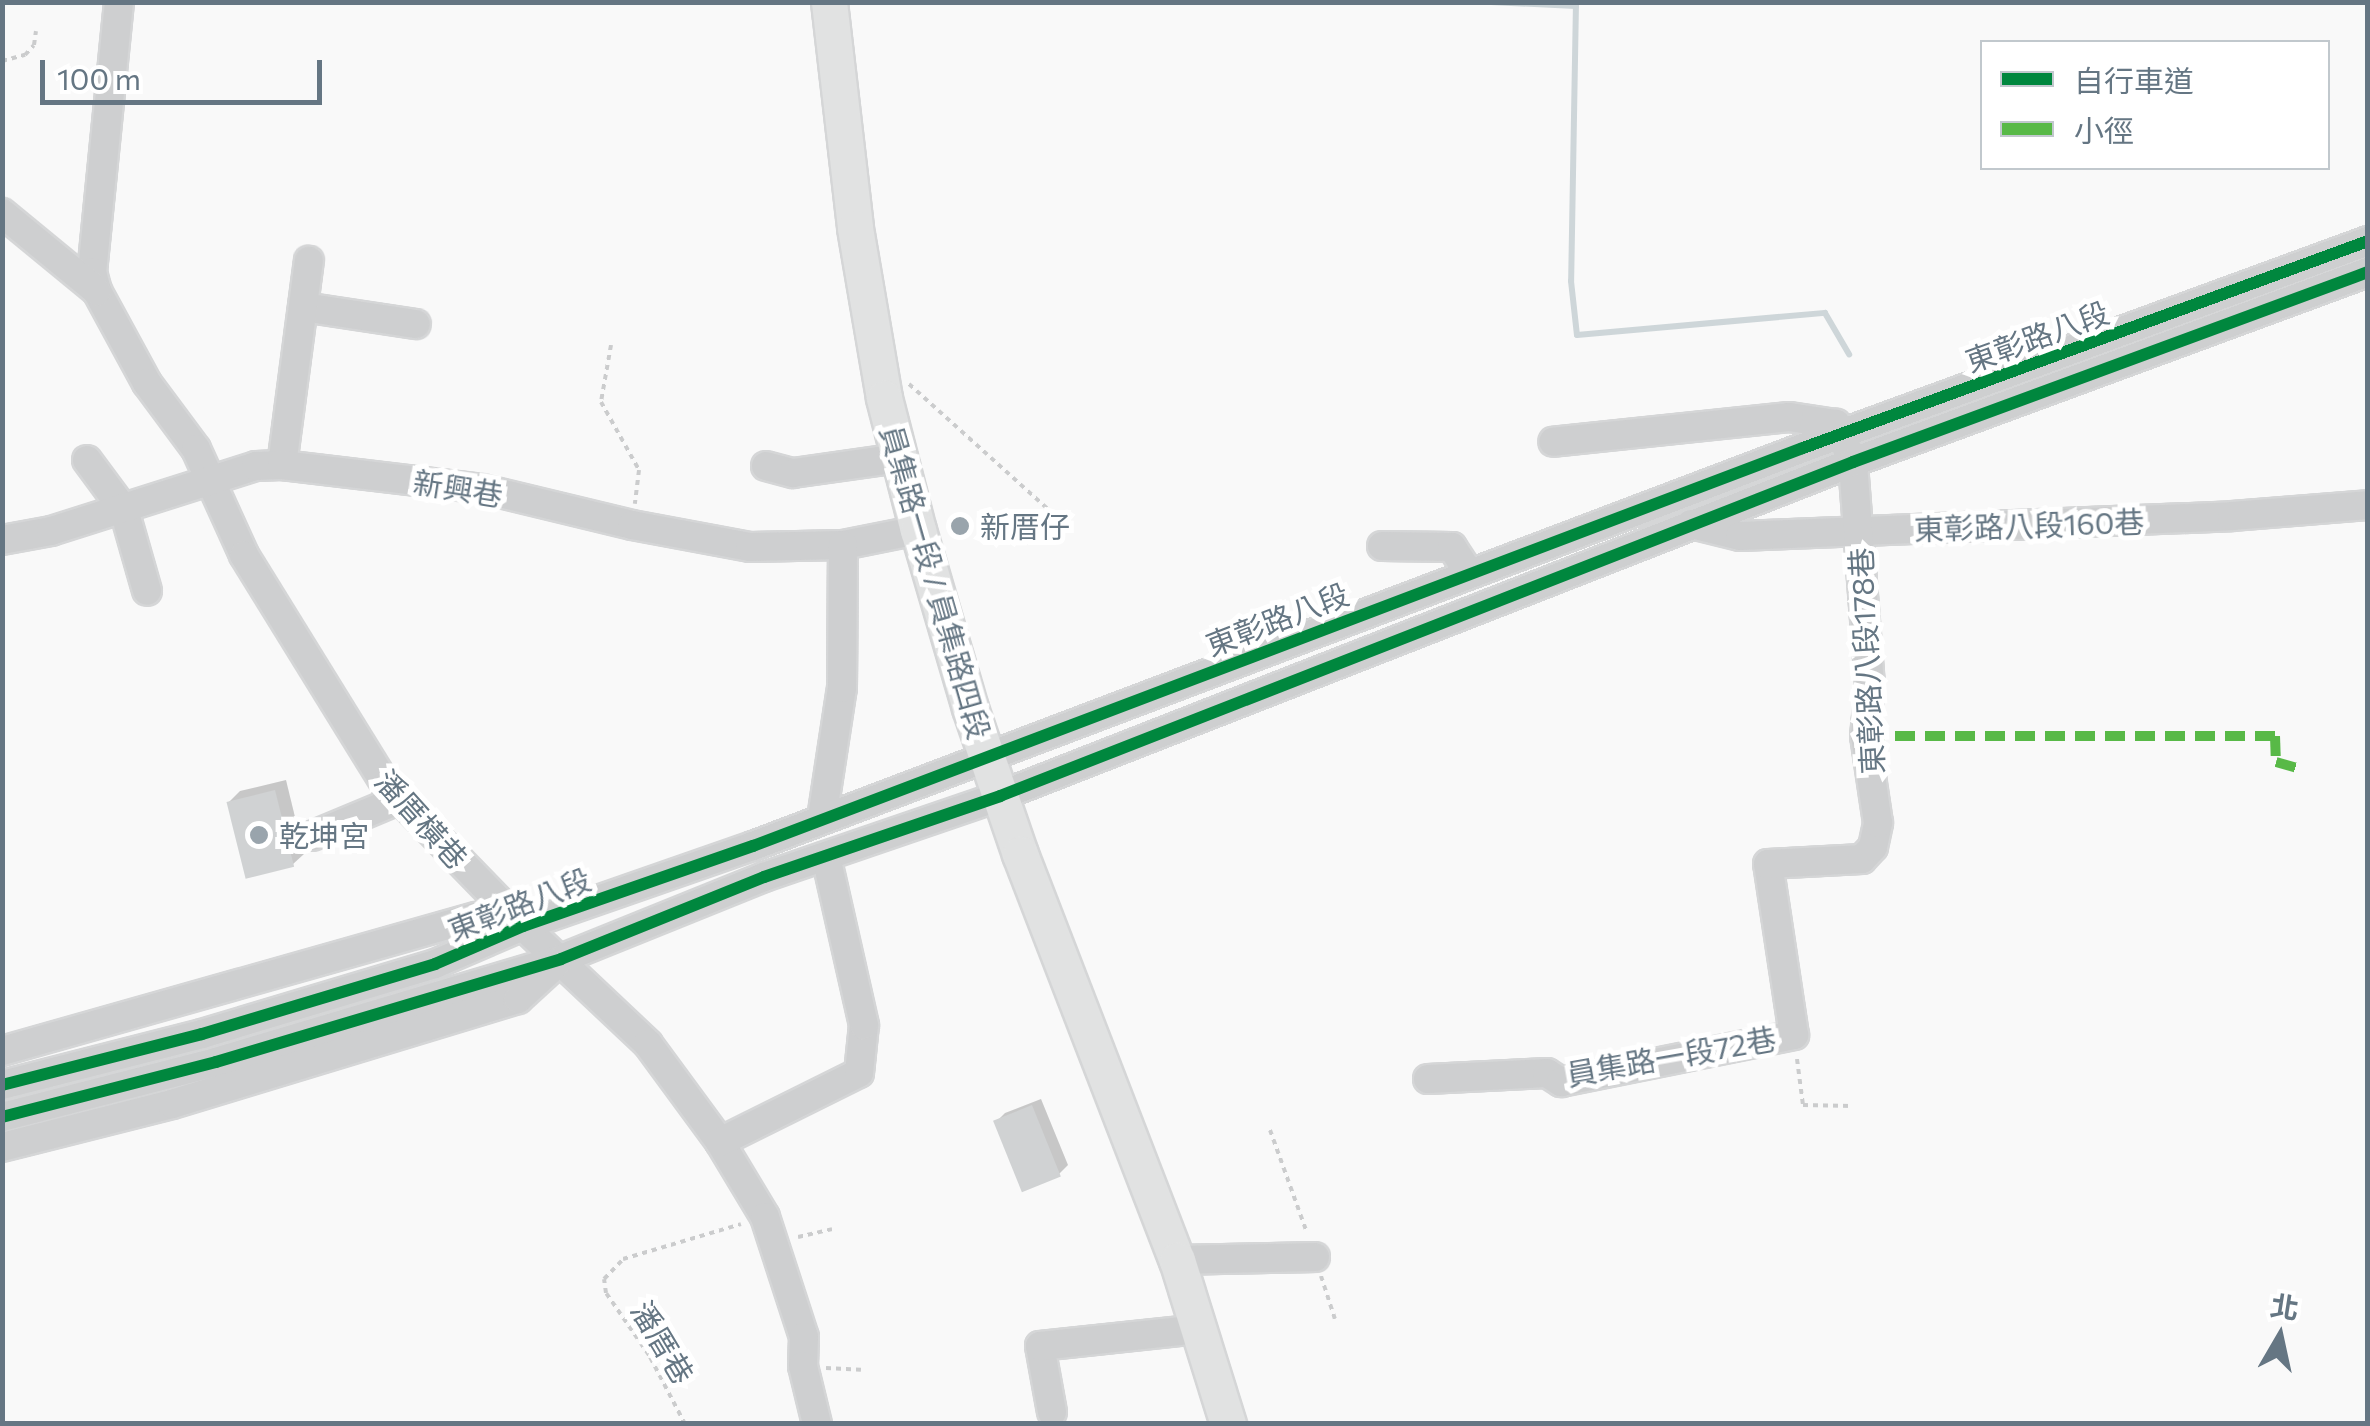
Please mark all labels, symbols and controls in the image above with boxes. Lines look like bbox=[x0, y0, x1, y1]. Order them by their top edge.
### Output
scale bar bbox=[45, 40, 328, 102]
legend bbox=[1980, 40, 2330, 170]
text: 100 m bbox=[57, 59, 141, 96]
text: 自行車道 bbox=[2074, 61, 2194, 98]
text: 小徑 bbox=[2074, 111, 2134, 148]
street label: 東彰路八段 bbox=[1960, 293, 2114, 379]
street label: 員集路一段 / 員集路四段 bbox=[874, 421, 998, 743]
street label: 新興巷 bbox=[411, 463, 505, 513]
street label: 東彰路八段160巷 bbox=[1913, 503, 2145, 547]
place label: 新厝仔 bbox=[980, 508, 1070, 544]
marker: 新厝仔 bbox=[949, 515, 971, 537]
street label: 東彰路八段178巷 bbox=[1842, 547, 1890, 775]
street label: 東彰路八段 bbox=[1201, 575, 1353, 663]
street label: 潘厝橫巷 bbox=[368, 762, 476, 876]
place label: 乾坤宮 bbox=[279, 817, 369, 853]
marker: 乾坤宮 bbox=[248, 824, 270, 846]
street label: 東彰路八段 bbox=[443, 860, 595, 948]
street label: 員集路一段72巷 bbox=[1563, 1020, 1779, 1092]
north arrow bbox=[2230, 1286, 2330, 1386]
text: 北 bbox=[2268, 1287, 2301, 1325]
street label: 潘厝巷 bbox=[624, 1294, 702, 1390]

